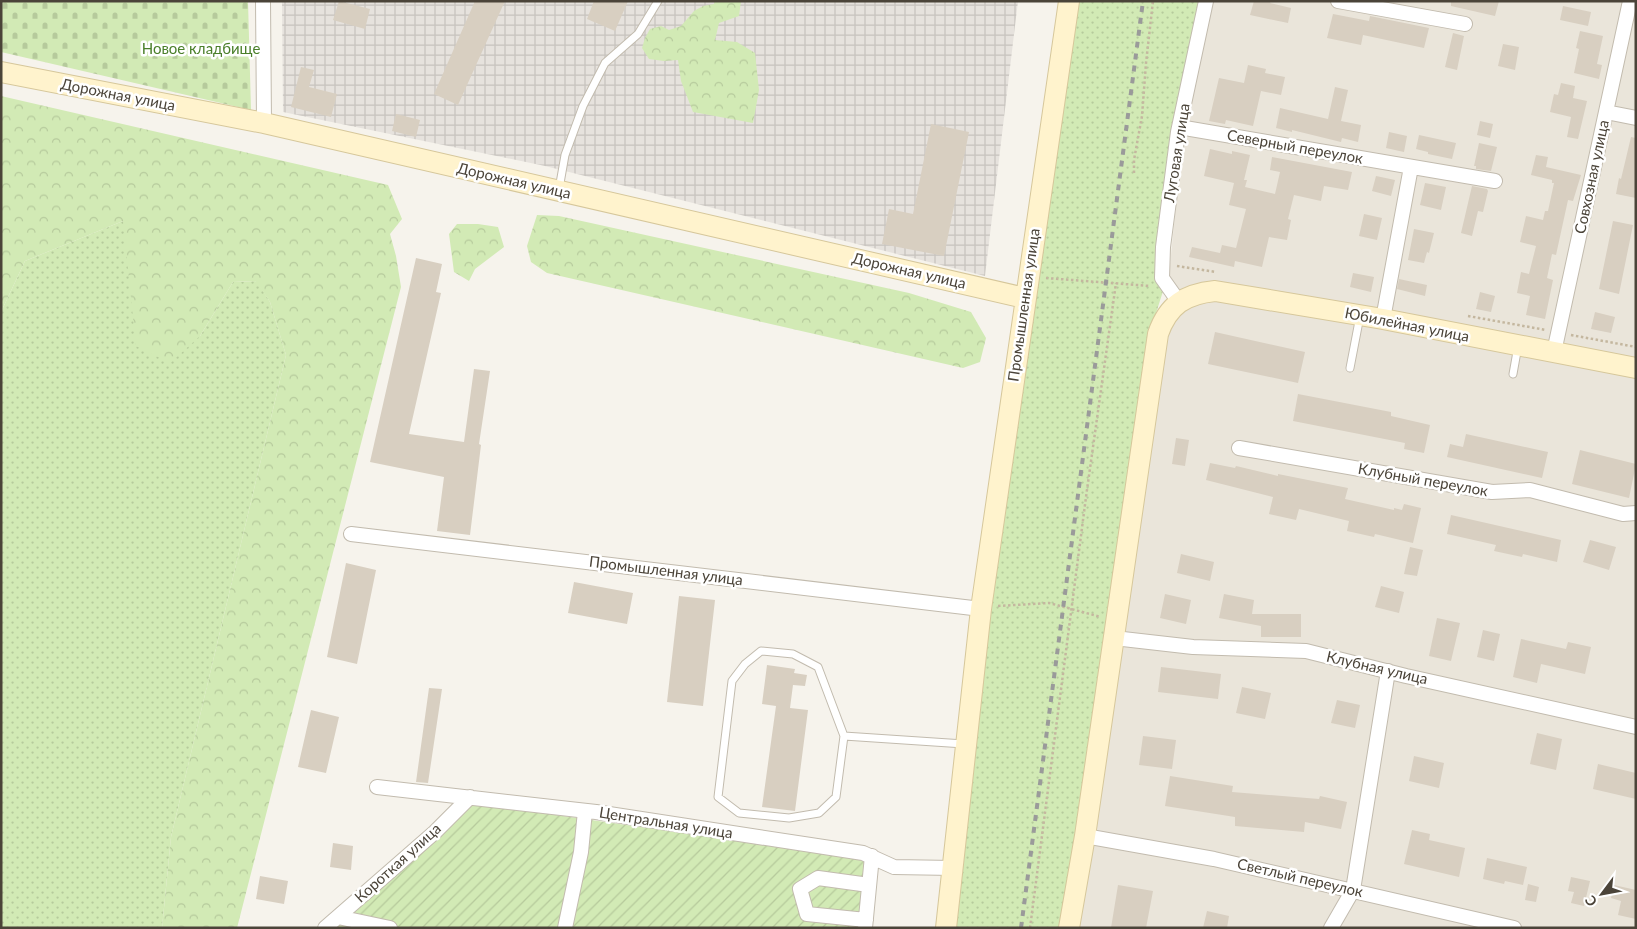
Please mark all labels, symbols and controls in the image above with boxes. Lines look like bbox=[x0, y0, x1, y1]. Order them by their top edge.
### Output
park label: Новое кладбище bbox=[142, 39, 260, 57]
street label: Дорожная улица bbox=[59, 74, 177, 114]
street label: Луговая улица bbox=[1159, 102, 1193, 205]
street label: Совхозная улица bbox=[1570, 118, 1612, 235]
street label: Северный переулок bbox=[1226, 125, 1365, 167]
street label: Дорожная улица bbox=[456, 158, 573, 202]
street label: Промышленная улица bbox=[1003, 227, 1043, 383]
street label: Дорожная улица bbox=[851, 248, 968, 292]
street label: Юбилейная улица bbox=[1343, 303, 1471, 345]
street label: Клубный переулок bbox=[1357, 459, 1490, 499]
street label: Промышленная улица bbox=[588, 552, 744, 588]
street label: Клубная улица bbox=[1325, 647, 1430, 687]
street label: Центральная улица bbox=[598, 803, 734, 841]
street label: Короткая улица bbox=[351, 819, 444, 906]
street label: Светлый переулок bbox=[1235, 854, 1365, 900]
north arrow bbox=[1577, 869, 1627, 919]
text: С bbox=[1580, 892, 1600, 910]

